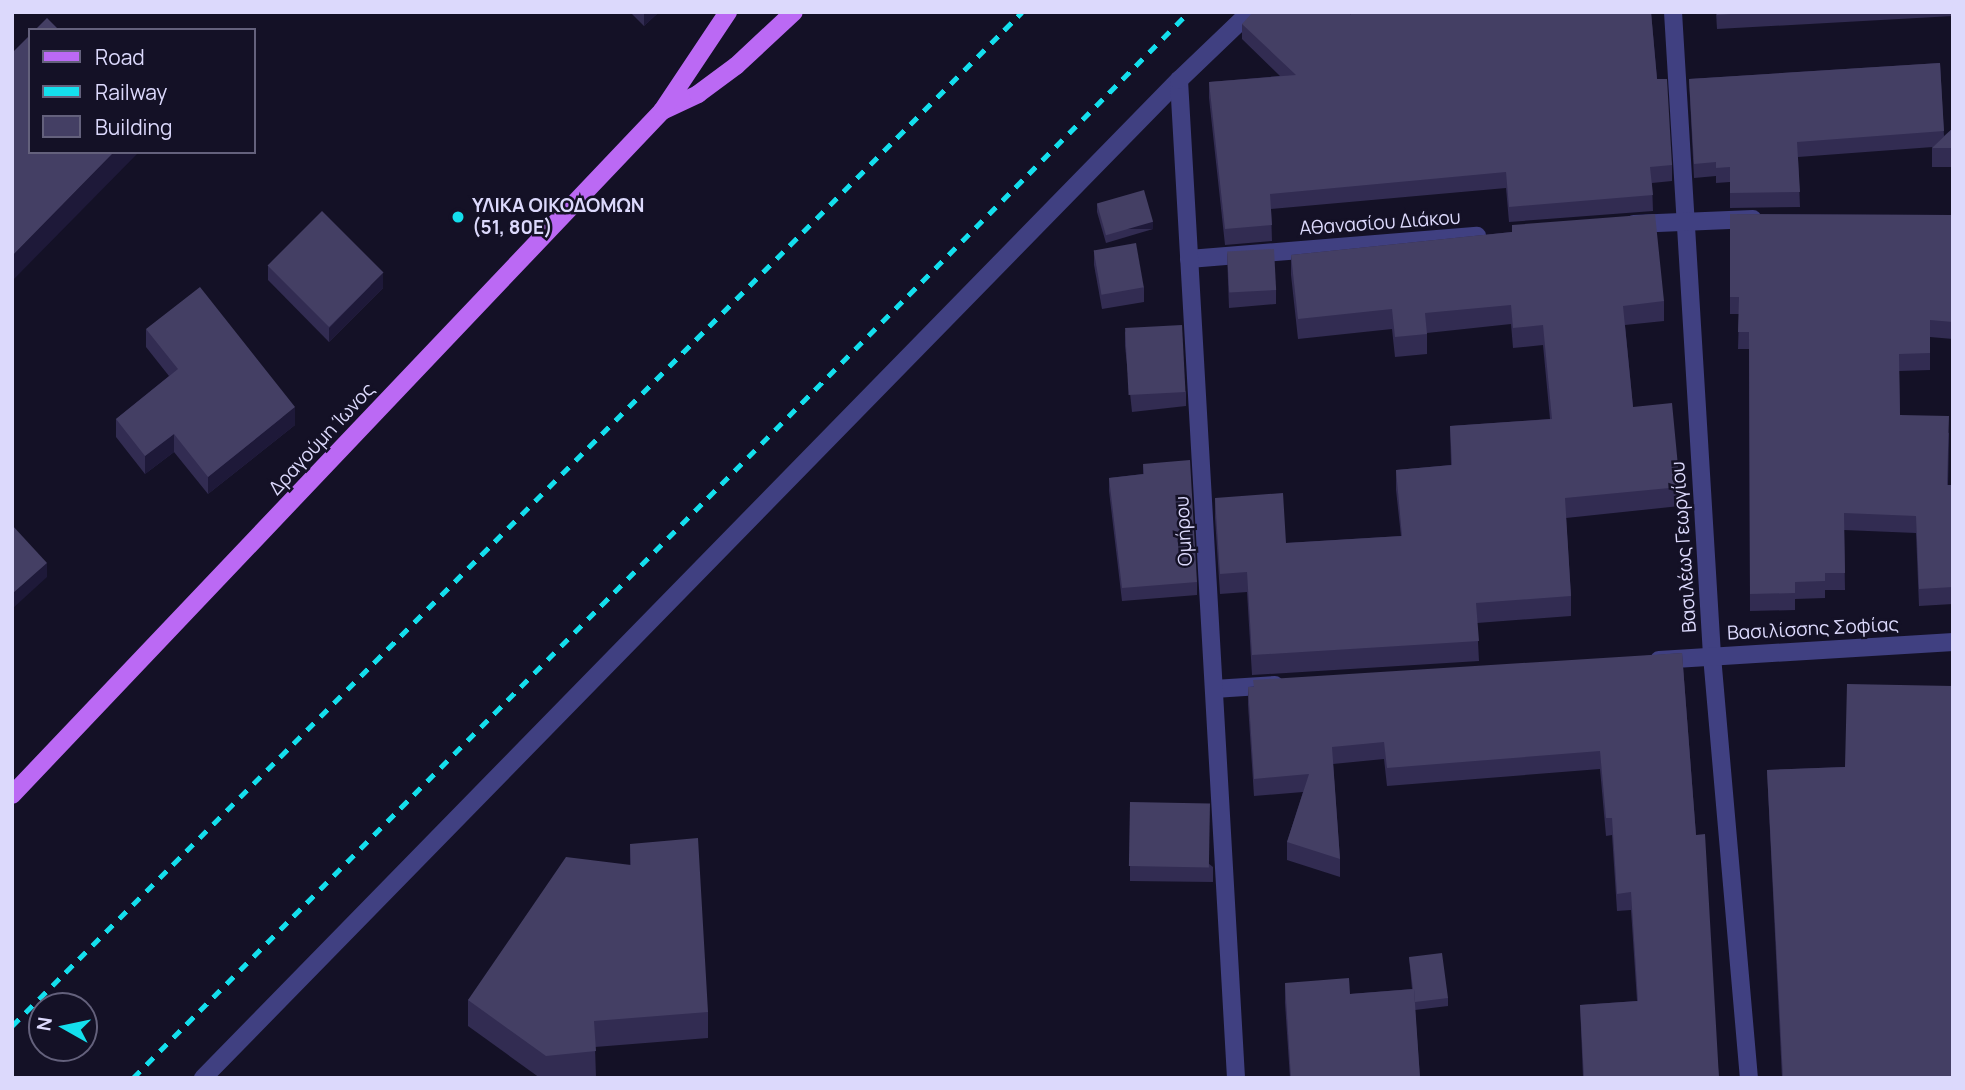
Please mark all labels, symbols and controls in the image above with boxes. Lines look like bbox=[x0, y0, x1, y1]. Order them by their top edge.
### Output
legend bbox=[28, 28, 256, 154]
text: Road bbox=[95, 43, 145, 71]
text: Railway bbox=[95, 78, 167, 106]
text: Building bbox=[95, 113, 172, 141]
place label: ΥΛΙΚΑ ΟΙΚΟΔΟΜΩΝ (51, 80Ε) bbox=[472, 195, 644, 239]
street label: Αθανασίου Διάκου bbox=[1299, 206, 1461, 240]
marker: ΥΛΙΚΑ ΟΙΚΟΔΟΜΩΝ (51, 80Ε) bbox=[450, 209, 466, 225]
street label: Δραγούμη Ίωνος bbox=[264, 378, 380, 500]
street label: Βασιλέως Γεωργίου bbox=[1667, 460, 1701, 634]
street label: Ομήρου bbox=[1171, 495, 1197, 567]
street label: Βασιλίσσης Σοφίας bbox=[1727, 613, 1899, 645]
north arrow bbox=[28, 992, 98, 1062]
text: N bbox=[30, 1015, 58, 1033]

